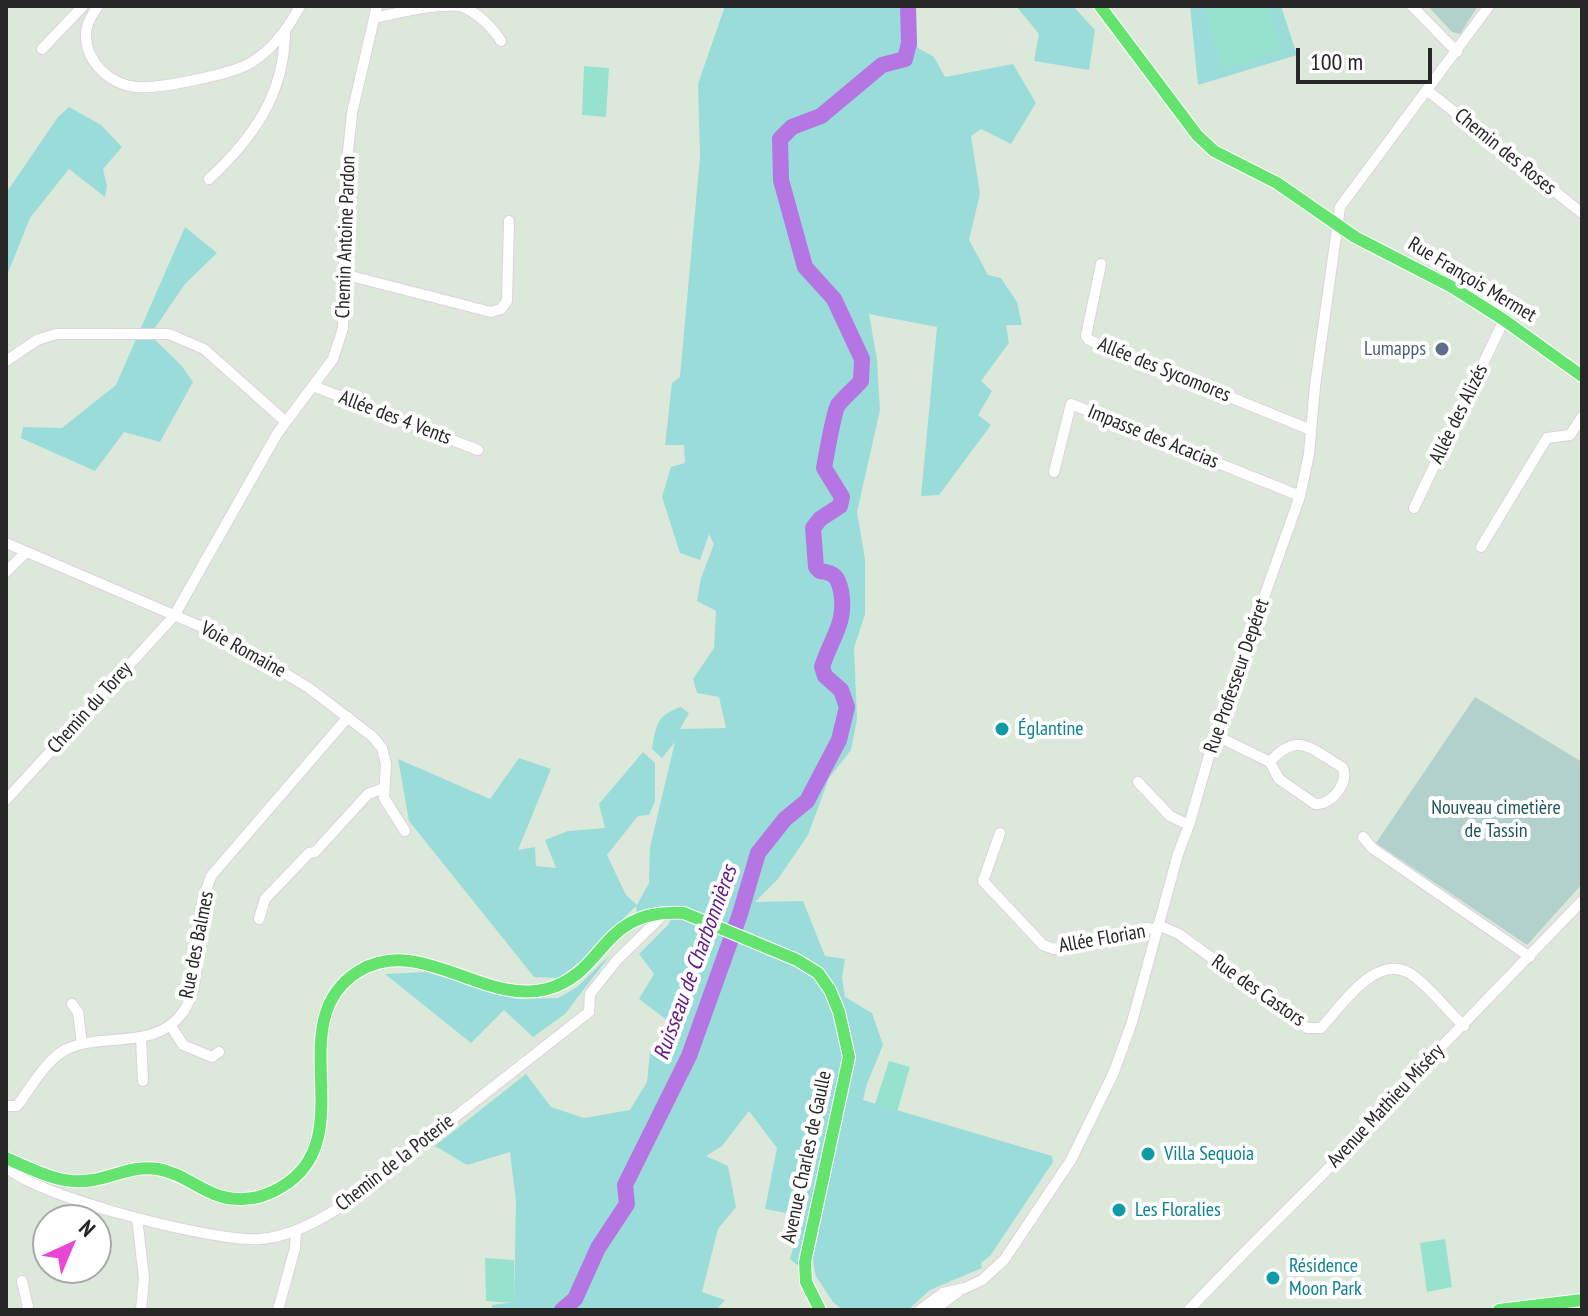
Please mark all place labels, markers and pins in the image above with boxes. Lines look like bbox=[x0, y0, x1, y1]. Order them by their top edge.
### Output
place label: Lumapps bbox=[1364, 337, 1426, 361]
marker: Lumapps bbox=[1433, 340, 1451, 358]
place label: Églantine bbox=[1018, 717, 1084, 741]
marker: Églantine bbox=[993, 720, 1011, 738]
place label: Villa Sequoia bbox=[1164, 1142, 1254, 1166]
marker: Villa Sequoia bbox=[1139, 1145, 1157, 1163]
place label: Les Floralies bbox=[1135, 1198, 1221, 1222]
marker: Les Floralies bbox=[1110, 1201, 1128, 1219]
place label: Résidence Moon Park bbox=[1289, 1254, 1362, 1301]
marker: Résidence Moon Park bbox=[1264, 1269, 1282, 1287]

